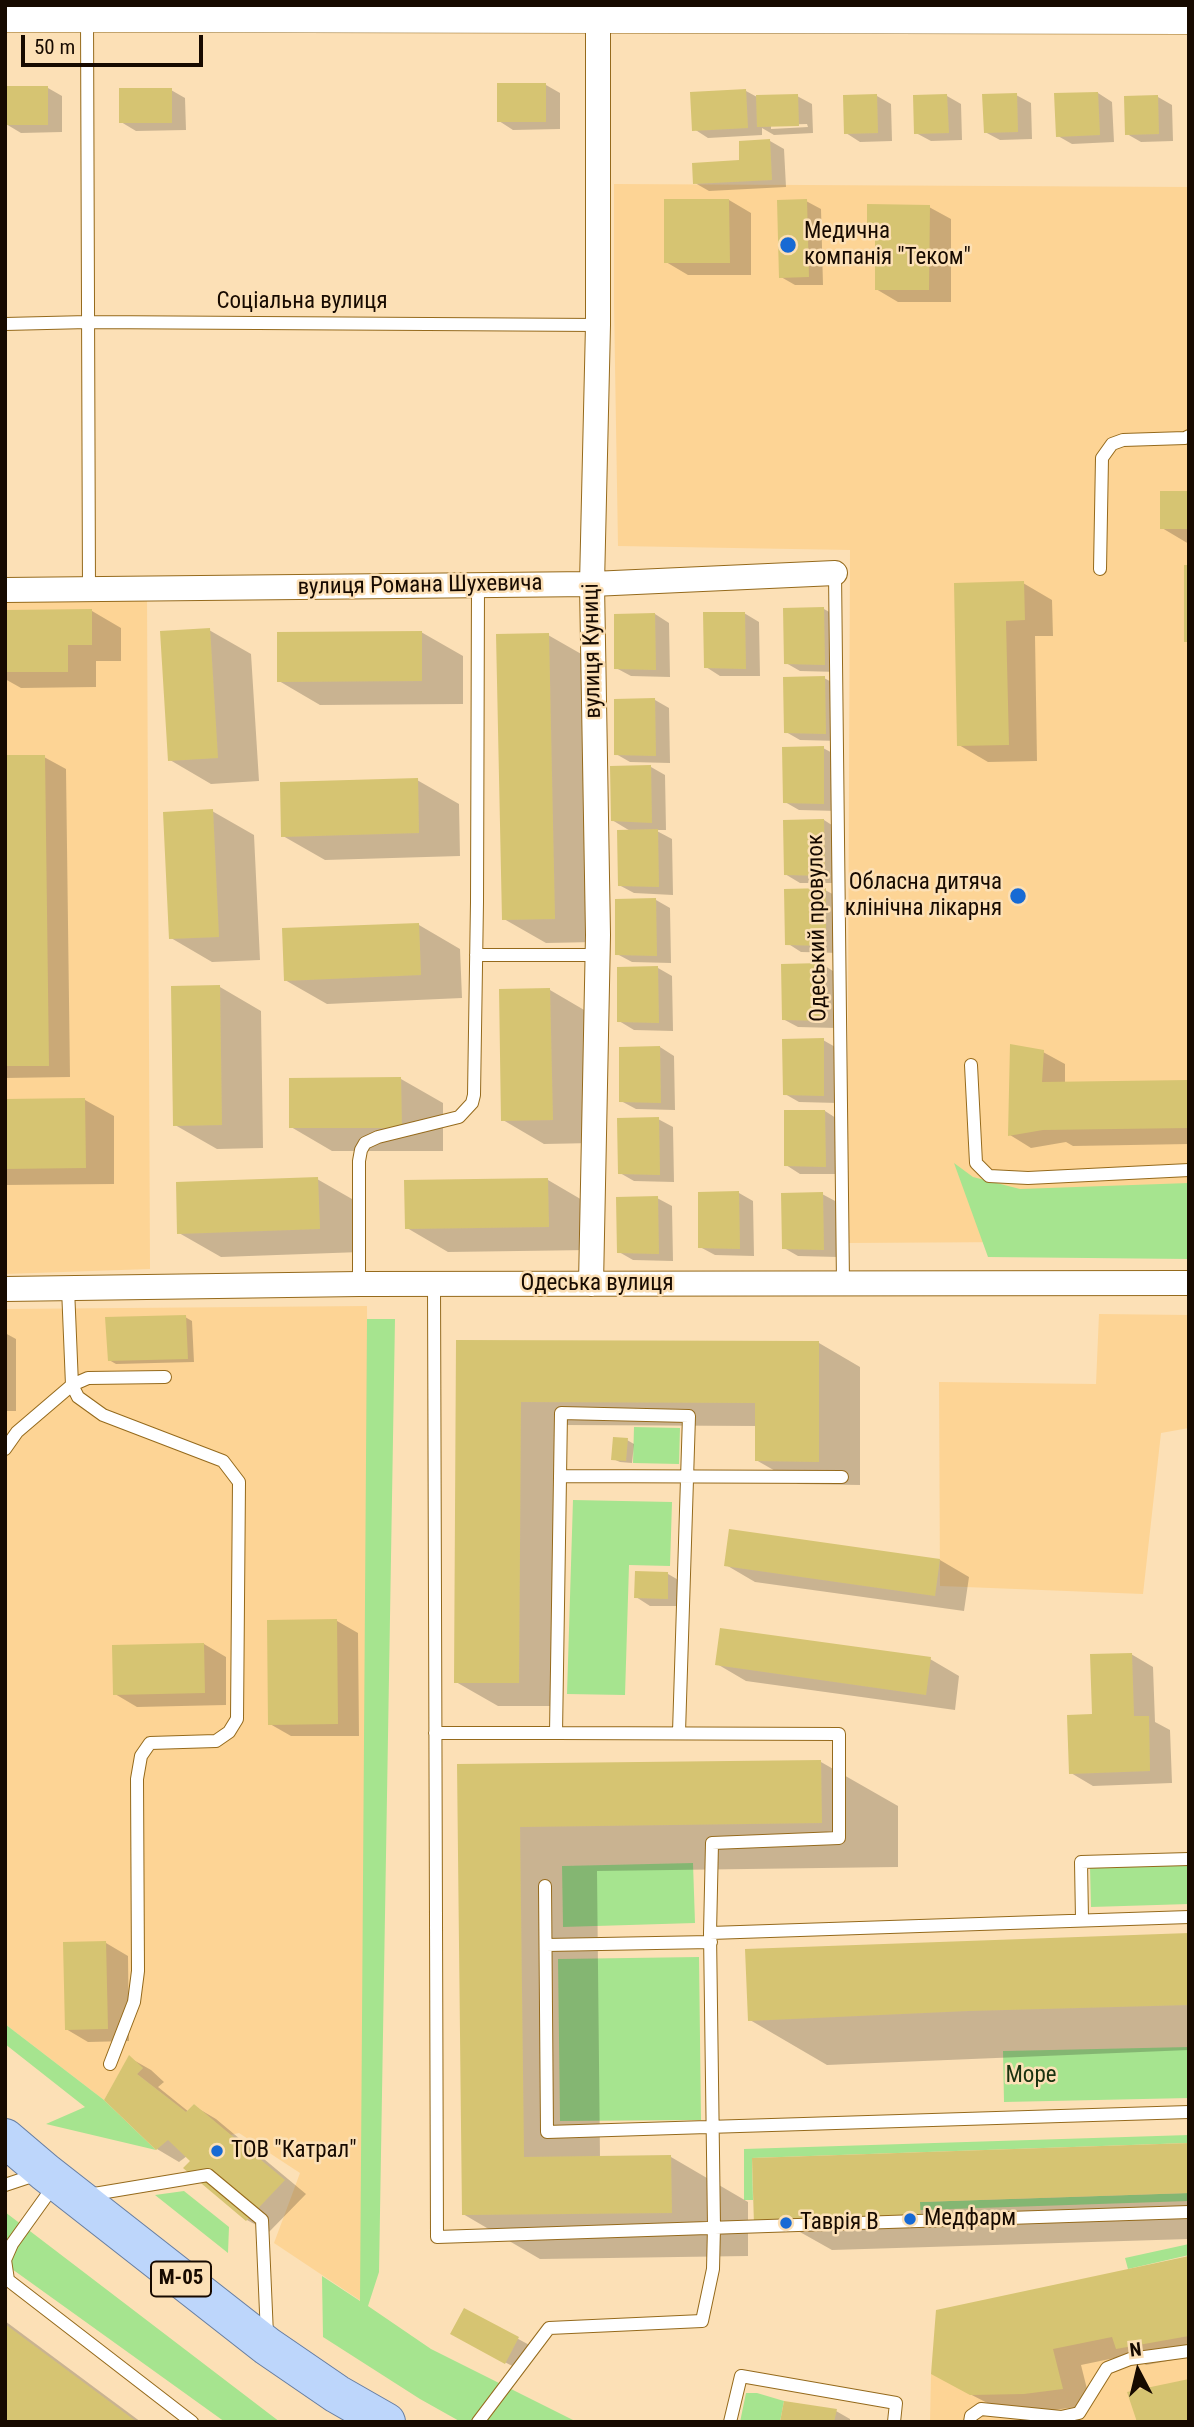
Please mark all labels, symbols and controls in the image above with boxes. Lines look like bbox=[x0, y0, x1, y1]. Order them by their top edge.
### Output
scale bar bbox=[24, 21, 206, 65]
text: 50 m bbox=[34, 35, 75, 59]
place label: Медична компанія "Теком" bbox=[804, 218, 971, 272]
marker: Медична компанія "Теком" bbox=[778, 235, 798, 255]
street label: Соціальна вулиця bbox=[217, 288, 387, 316]
street label: вулиця Романа Шухевича bbox=[297, 570, 543, 602]
street label: вулиця Куниці bbox=[578, 583, 608, 719]
street label: Одеський провулок bbox=[803, 834, 833, 1022]
place label: Обласна дитяча клінічна лікарня bbox=[845, 869, 1002, 923]
marker: Обласна дитяча клінічна лікарня bbox=[1008, 886, 1028, 906]
street label: Одеська вулиця bbox=[520, 1270, 674, 1298]
park label: Море bbox=[1005, 2062, 1057, 2090]
place label: ТОВ "Катрал" bbox=[231, 2137, 357, 2165]
marker: ТОВ "Катрал" bbox=[209, 2143, 225, 2159]
place label: Медфарм bbox=[924, 2205, 1016, 2233]
place label: Таврія В bbox=[800, 2209, 879, 2237]
marker: Медфарм bbox=[902, 2211, 918, 2227]
marker: Таврія В bbox=[778, 2215, 794, 2231]
road number: М-05 bbox=[151, 2262, 211, 2296]
north arrow bbox=[1103, 2336, 1173, 2406]
text: N bbox=[1128, 2338, 1143, 2362]

